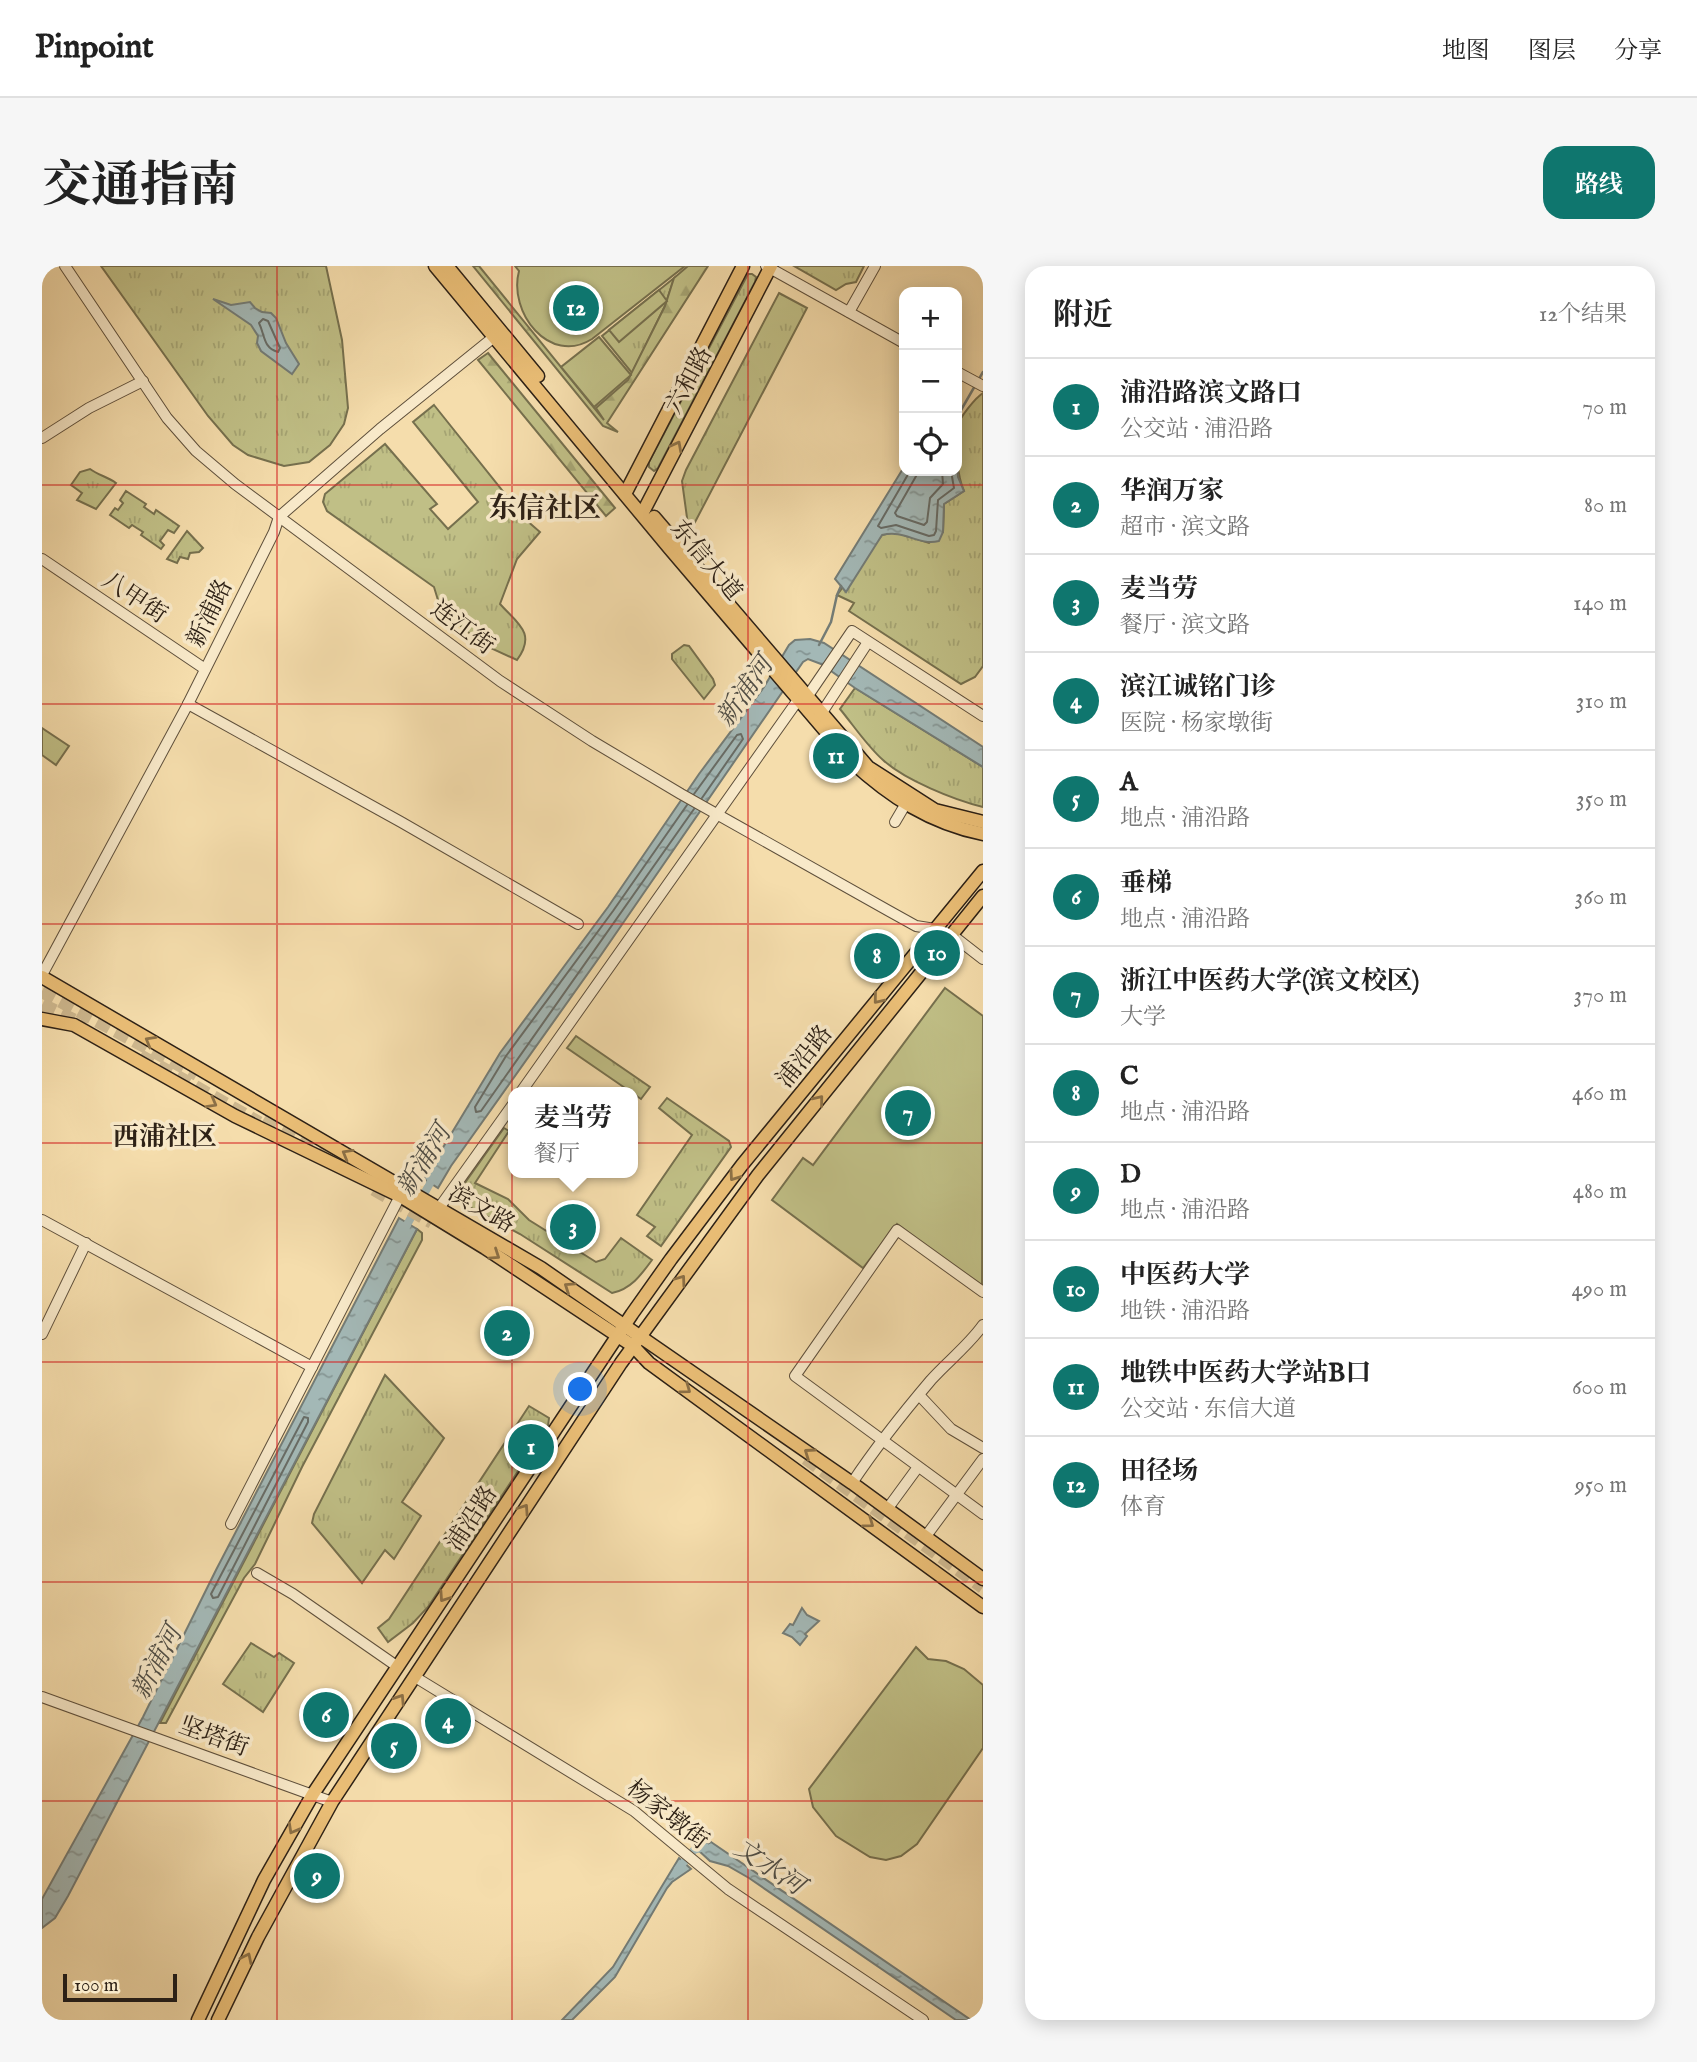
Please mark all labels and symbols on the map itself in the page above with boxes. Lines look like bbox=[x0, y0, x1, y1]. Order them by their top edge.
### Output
pin: 12 bbox=[553, 282, 599, 334]
street label: 六和路 bbox=[659, 342, 720, 420]
one-way arrow bbox=[669, 441, 682, 454]
district label: 东信社区 bbox=[489, 492, 601, 527]
street label: 东信大道 bbox=[663, 514, 749, 608]
street label: 八甲街 bbox=[96, 565, 173, 631]
street label: 新浦路 bbox=[181, 575, 240, 653]
street label: 连江街 bbox=[424, 594, 500, 662]
water label: 新浦河 bbox=[709, 647, 783, 733]
pin: 11 bbox=[813, 730, 859, 782]
pin: 10 bbox=[914, 927, 960, 979]
pin: 8 bbox=[854, 930, 900, 982]
one-way arrow bbox=[873, 992, 886, 1004]
street label: 浦沿路 bbox=[770, 1019, 840, 1095]
one-way arrow bbox=[144, 1036, 157, 1049]
pin: 7 bbox=[885, 1087, 931, 1139]
one-way arrow bbox=[204, 1095, 217, 1108]
one-way arrow bbox=[811, 1095, 823, 1108]
water label: 新浦河 bbox=[390, 1116, 461, 1203]
district label: 西浦社区 bbox=[113, 1121, 217, 1154]
one-way arrow bbox=[341, 1149, 354, 1162]
one-way arrow bbox=[730, 1168, 742, 1181]
street label: 滨文路 bbox=[442, 1178, 520, 1241]
pin: 3 bbox=[550, 1201, 596, 1253]
one-way arrow bbox=[487, 1247, 500, 1260]
one-way arrow bbox=[673, 1276, 686, 1288]
one-way arrow bbox=[563, 1282, 576, 1295]
pin: 2 bbox=[484, 1307, 530, 1359]
your location bbox=[563, 1372, 597, 1406]
one-way arrow bbox=[678, 1381, 691, 1393]
pin: 1 bbox=[508, 1421, 554, 1473]
one-way arrow bbox=[804, 1449, 817, 1461]
street label: 浦沿路 bbox=[440, 1480, 505, 1557]
one-way arrow bbox=[516, 1503, 529, 1516]
one-way arrow bbox=[861, 1515, 874, 1528]
one-way arrow bbox=[440, 1589, 452, 1602]
water label: 新浦河 bbox=[124, 1617, 192, 1705]
pin: 6 bbox=[303, 1689, 349, 1741]
one-way arrow bbox=[392, 1694, 405, 1707]
pin: 4 bbox=[425, 1695, 471, 1747]
street label: 坚塔街 bbox=[174, 1711, 253, 1764]
pin: 5 bbox=[371, 1720, 417, 1772]
street label: 杨家墩街 bbox=[620, 1773, 714, 1857]
one-way arrow bbox=[288, 1821, 301, 1834]
water label: 文水河 bbox=[728, 1832, 814, 1905]
pin: 9 bbox=[294, 1850, 340, 1902]
one-way arrow bbox=[239, 1953, 253, 1965]
scale bar bbox=[63, 1971, 177, 2003]

